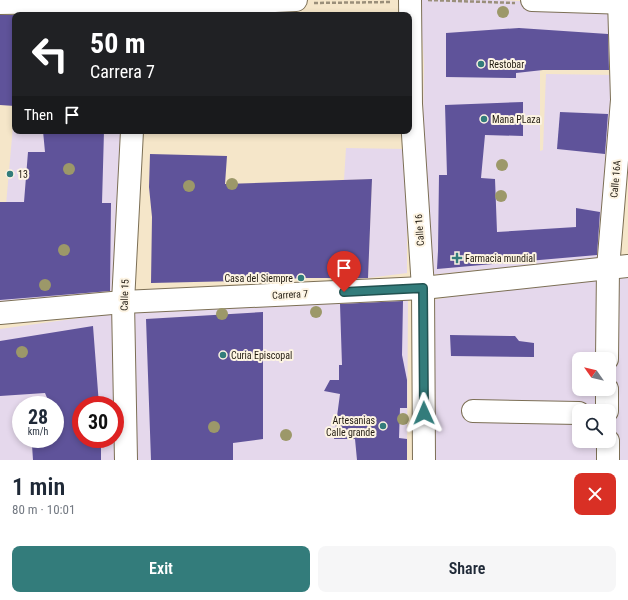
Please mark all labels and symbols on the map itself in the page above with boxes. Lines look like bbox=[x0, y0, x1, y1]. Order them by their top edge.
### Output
marker: Restobar bbox=[476, 59, 486, 69]
place label: Restobar bbox=[489, 59, 524, 70]
marker: Mana PLaza bbox=[479, 114, 489, 124]
place label: Mana PLaza bbox=[492, 114, 541, 125]
street label: Calle 16A bbox=[608, 160, 623, 198]
marker: 13 bbox=[5, 169, 15, 179]
place label: 13 bbox=[18, 169, 28, 180]
street label: Calle 16 bbox=[413, 214, 426, 246]
pin bbox=[327, 251, 361, 292]
marker: Farmacia mundial bbox=[452, 253, 462, 263]
place label: Farmacia mundial bbox=[465, 253, 535, 264]
place label: Casa del Siempre bbox=[224, 273, 293, 284]
marker: Casa del Siempre bbox=[296, 273, 306, 283]
street label: Calle 15 bbox=[118, 279, 131, 311]
street label: Carrera 7 bbox=[272, 288, 308, 301]
marker: Curia Episcopal bbox=[218, 350, 228, 360]
place label: Curia Episcopal bbox=[231, 350, 292, 361]
north arrow bbox=[572, 352, 616, 396]
position arrow bbox=[403, 392, 445, 434]
speed limit sign: 30 bbox=[72, 396, 124, 448]
place label: Artesanias Calle grande bbox=[326, 415, 375, 438]
marker: Artesanias Calle grande bbox=[378, 421, 388, 431]

